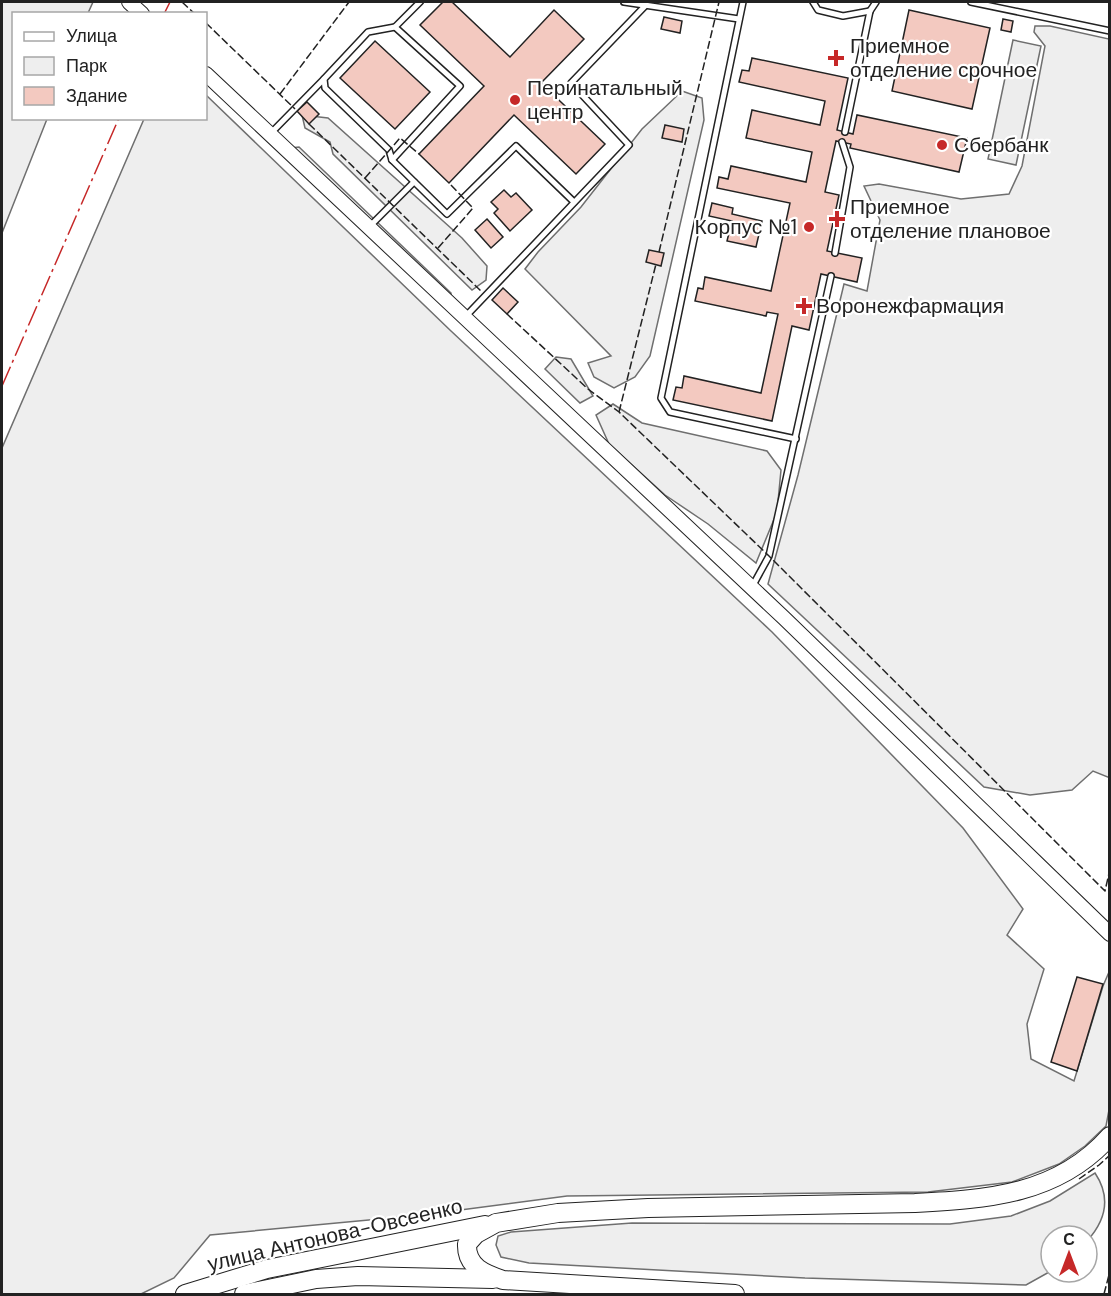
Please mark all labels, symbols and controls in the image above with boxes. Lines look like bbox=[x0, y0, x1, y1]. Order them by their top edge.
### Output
legend bbox=[12, 12, 207, 120]
text: Улица bbox=[66, 24, 118, 48]
place label: Приемное отделение срочное bbox=[850, 32, 1037, 84]
marker: Приемное отделение срочное bbox=[827, 49, 845, 67]
text: Парк bbox=[66, 54, 107, 78]
place label: Перинатальный центр bbox=[527, 74, 683, 126]
text: Здание bbox=[66, 84, 127, 108]
marker: Перинатальный центр bbox=[508, 93, 522, 107]
place label: Сбербанк bbox=[954, 131, 1049, 159]
marker: Сбербанк bbox=[935, 138, 949, 152]
place label: Приемное отделение плановое bbox=[850, 193, 1051, 245]
marker: Приемное отделение плановое bbox=[828, 210, 846, 228]
place label: Корпус №1 bbox=[695, 213, 797, 241]
marker: Корпус №1 bbox=[802, 220, 816, 234]
place label: Воронежфармация bbox=[816, 292, 1004, 320]
marker: Воронежфармация bbox=[797, 299, 811, 313]
street label: улица Антонова-Овсеенко bbox=[205, 1192, 465, 1278]
north arrow bbox=[1039, 1224, 1099, 1284]
text: С bbox=[1063, 1229, 1075, 1250]

